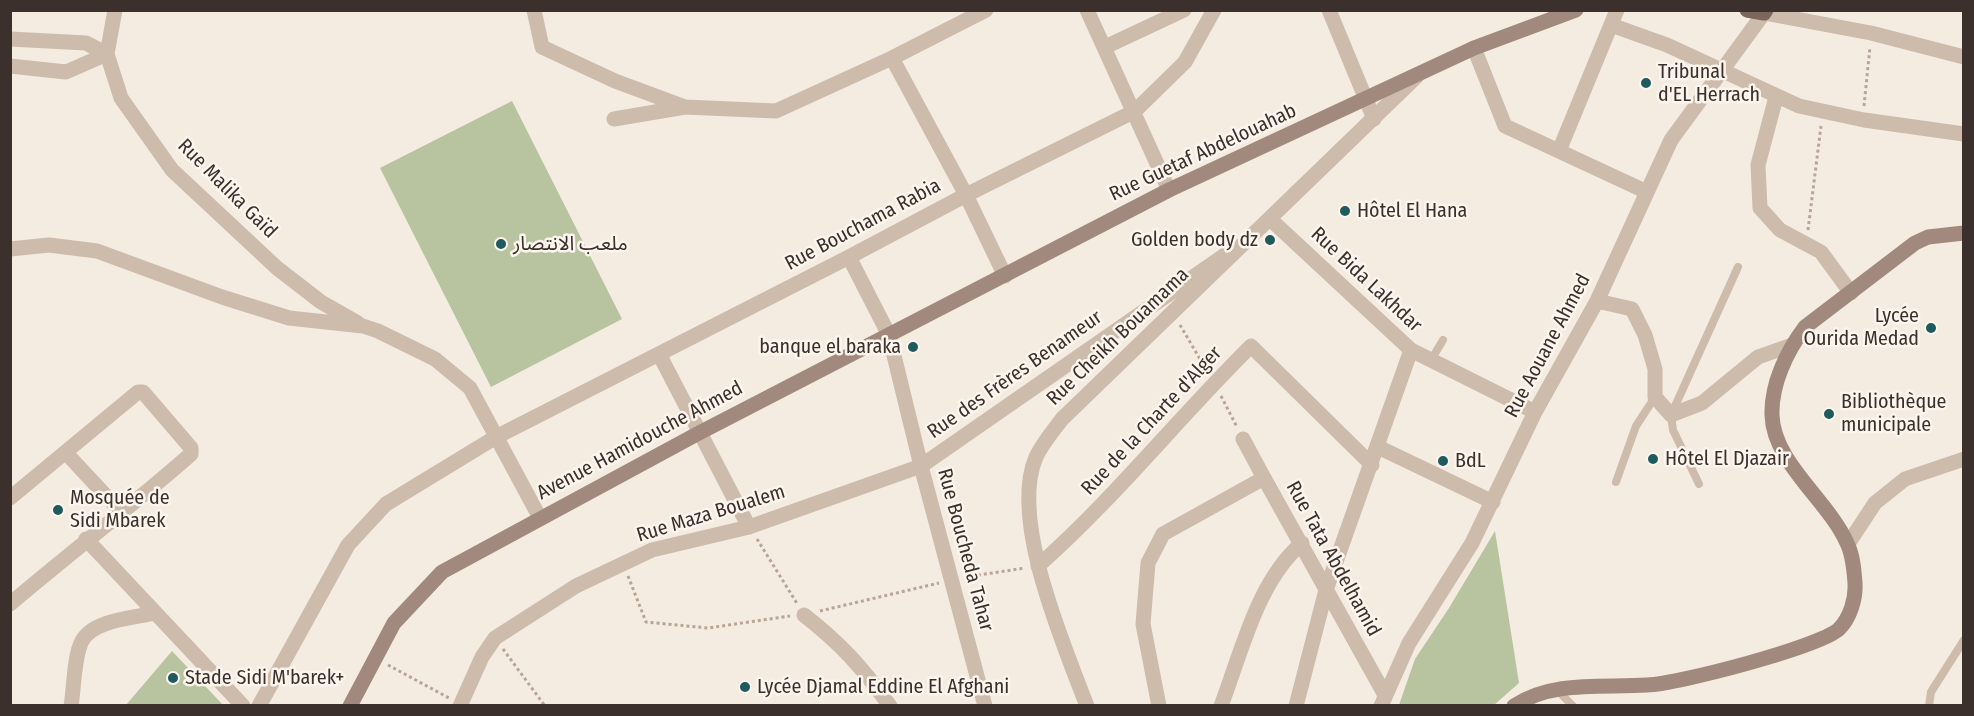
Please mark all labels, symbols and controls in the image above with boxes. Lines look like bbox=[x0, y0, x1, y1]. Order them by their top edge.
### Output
place label: Tribunal d'EL Herrach bbox=[1658, 60, 1760, 107]
marker: Tribunal d'EL Herrach bbox=[1639, 76, 1653, 90]
street label: Rue Guetaf Abdelouahab bbox=[1106, 99, 1300, 207]
street label: Rue Malika Gaïd bbox=[172, 134, 282, 244]
street label: Rue Bouchama Rabia bbox=[781, 174, 945, 276]
place label: Hôtel El Hana bbox=[1357, 199, 1467, 223]
marker: Hôtel El Hana bbox=[1338, 204, 1352, 218]
street label: Rue Bida Lakhdar bbox=[1306, 222, 1426, 338]
place label: Golden body dz bbox=[1131, 228, 1258, 252]
place label: ملعب الانتصار bbox=[513, 232, 628, 256]
marker: Golden body dz bbox=[1263, 233, 1277, 247]
marker: ملعب الانتصار bbox=[494, 237, 508, 251]
street label: Rue Cheikh Bouamama bbox=[1042, 263, 1194, 411]
street label: Rue Aouane Ahmed bbox=[1500, 270, 1596, 422]
place label: Lycée Ourida Medad bbox=[1803, 304, 1919, 351]
street label: Rue des Frères Benameur bbox=[923, 306, 1107, 444]
marker: Lycée Ourida Medad bbox=[1924, 321, 1938, 335]
place label: banque el baraka bbox=[759, 335, 901, 359]
marker: banque el baraka bbox=[906, 340, 920, 354]
street label: Rue de la Charte d'Alger bbox=[1077, 342, 1227, 500]
street label: Avenue Hamidouche Ahmed bbox=[533, 377, 747, 505]
place label: Bibliothèque municipale bbox=[1841, 390, 1946, 437]
marker: Bibliothèque municipale bbox=[1822, 407, 1836, 421]
place label: Hôtel El Djazair bbox=[1665, 447, 1789, 471]
place label: BdL bbox=[1455, 449, 1486, 473]
marker: Hôtel El Djazair bbox=[1646, 452, 1660, 466]
marker: BdL bbox=[1436, 454, 1450, 468]
street label: Rue Boucheda Tahar bbox=[932, 466, 998, 634]
street label: Rue Tata Abdelhamid bbox=[1280, 477, 1386, 641]
street label: Rue Maza Boualem bbox=[634, 480, 788, 548]
place label: Mosquée de Sidi Mbarek bbox=[70, 486, 170, 533]
marker: Mosquée de Sidi Mbarek bbox=[51, 503, 65, 517]
place label: Stade Sidi M'barek+ bbox=[185, 666, 344, 690]
marker: Stade Sidi M'barek+ bbox=[166, 671, 180, 685]
place label: Lycée Djamal Eddine El Afghani bbox=[757, 675, 1009, 699]
marker: Lycée Djamal Eddine El Afghani bbox=[738, 680, 752, 694]

